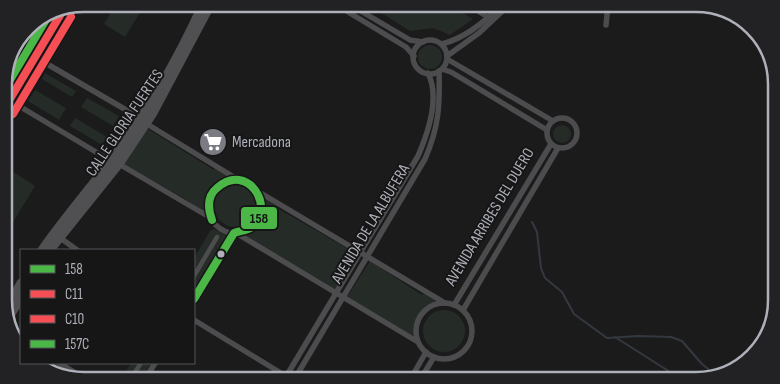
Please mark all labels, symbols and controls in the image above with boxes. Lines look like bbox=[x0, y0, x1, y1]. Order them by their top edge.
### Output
street label: CALLE GLORIA FUERTES bbox=[82, 66, 168, 180]
supermarket icon: Mercadona bbox=[198, 127, 228, 157]
place label: Mercadona bbox=[232, 133, 291, 152]
street label: AVENIDA ARRIBES DEL DUERO bbox=[441, 145, 539, 290]
street label: AVENIDA DE LA ALBUFERA bbox=[327, 161, 414, 288]
line badge: 158 bbox=[240, 206, 278, 230]
text: 158 bbox=[250, 210, 269, 227]
legend bbox=[20, 249, 195, 364]
unlabelled marker bbox=[216, 249, 226, 259]
text: 158 bbox=[65, 260, 83, 279]
text: C11 bbox=[65, 285, 84, 304]
text: C10 bbox=[65, 310, 84, 329]
text: 157C bbox=[65, 335, 89, 354]

